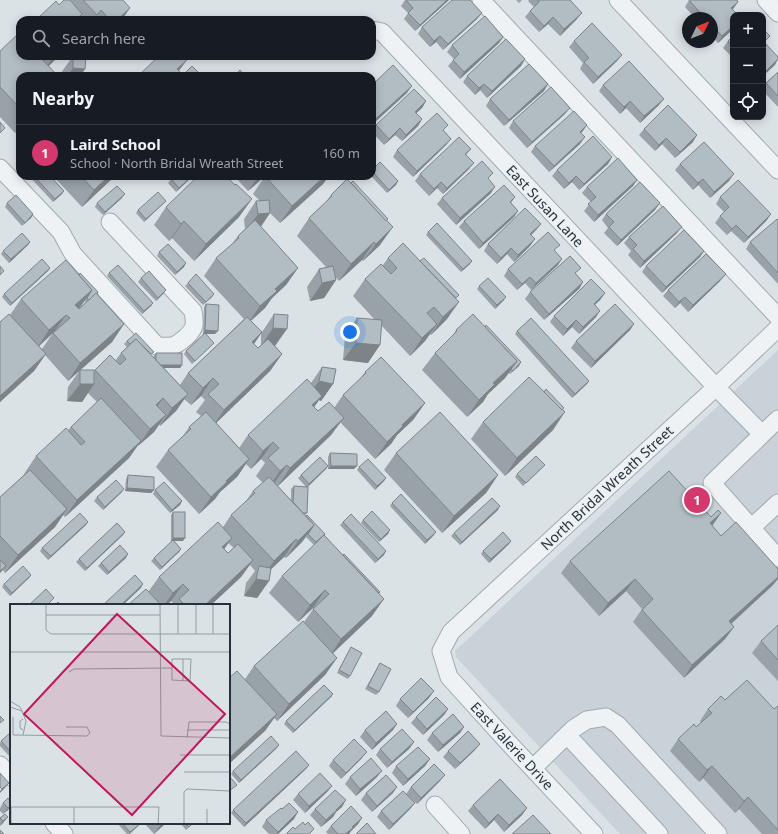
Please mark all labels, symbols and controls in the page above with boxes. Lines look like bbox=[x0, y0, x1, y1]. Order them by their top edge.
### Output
north arrow bbox=[682, 12, 718, 48]
map controls bbox=[730, 12, 766, 120]
button: + bbox=[730, 12, 766, 48]
search box bbox=[16, 16, 376, 60]
icon: search bbox=[30, 27, 52, 49]
text: Search here bbox=[62, 28, 145, 48]
button: − bbox=[730, 48, 766, 84]
button: locate bbox=[730, 84, 766, 120]
text: Nearby bbox=[32, 87, 94, 110]
text: Laird School bbox=[70, 134, 161, 154]
text: 1 bbox=[41, 144, 49, 162]
text: 160 m bbox=[322, 144, 360, 162]
text: School · North Bridal Wreath Street bbox=[70, 154, 283, 172]
street label: East Susan Lane bbox=[502, 160, 589, 251]
your location bbox=[340, 322, 360, 342]
street label: North Bridal Wreath Street bbox=[536, 421, 677, 554]
pin: 1 bbox=[684, 485, 710, 515]
inset map bbox=[10, 604, 230, 824]
street label: East Valerie Drive bbox=[467, 697, 558, 794]

